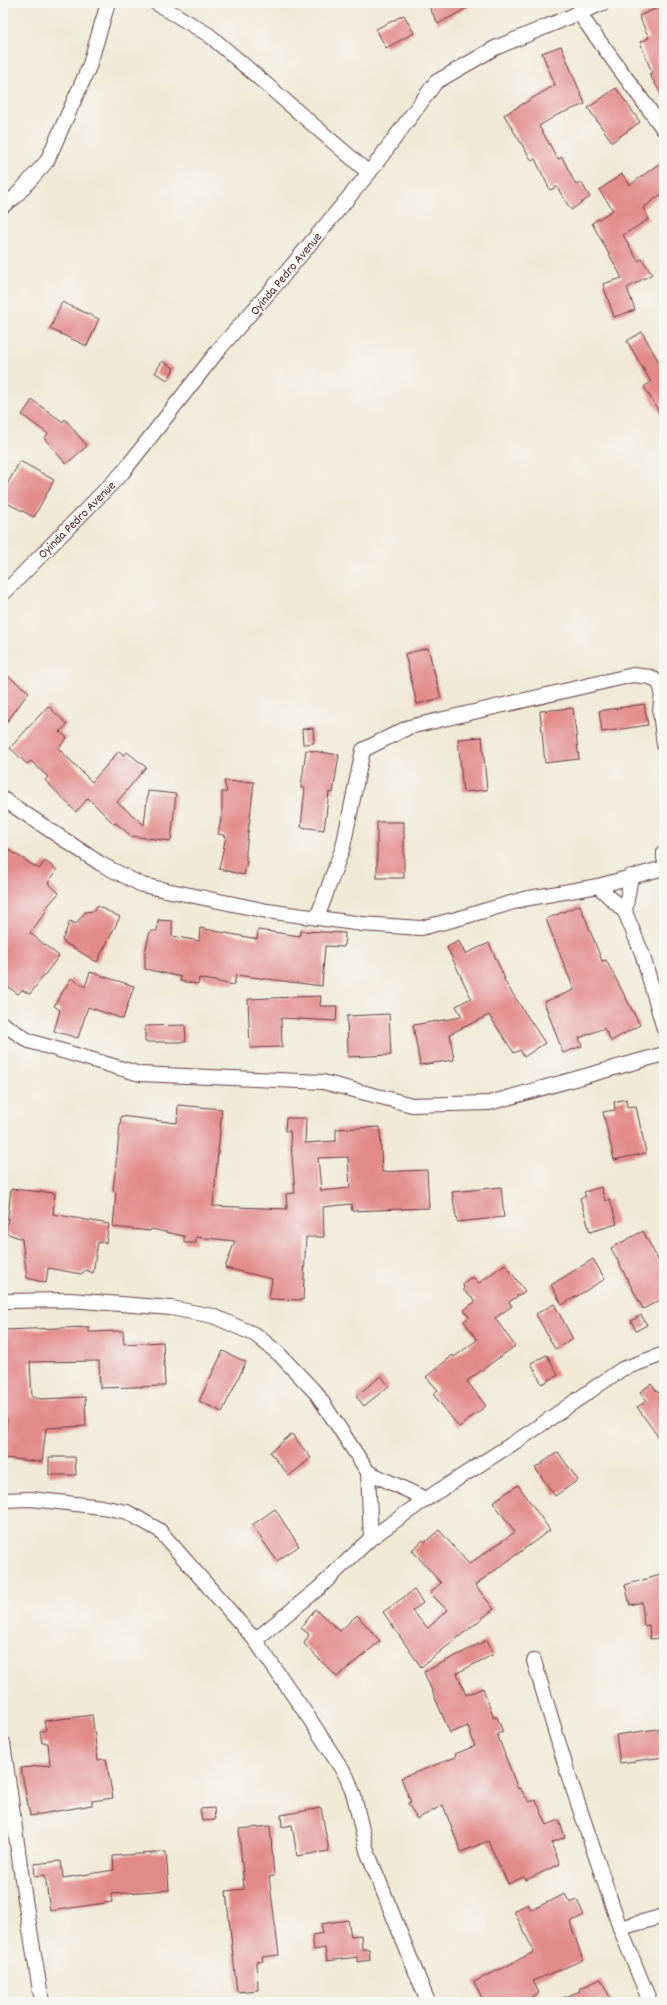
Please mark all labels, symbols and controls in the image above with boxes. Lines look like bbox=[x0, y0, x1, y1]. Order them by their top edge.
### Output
street label: Oyinda Pedro Avenue bbox=[246, 229, 328, 320]
street label: Oyinda Pedro Avenue bbox=[35, 477, 121, 564]

